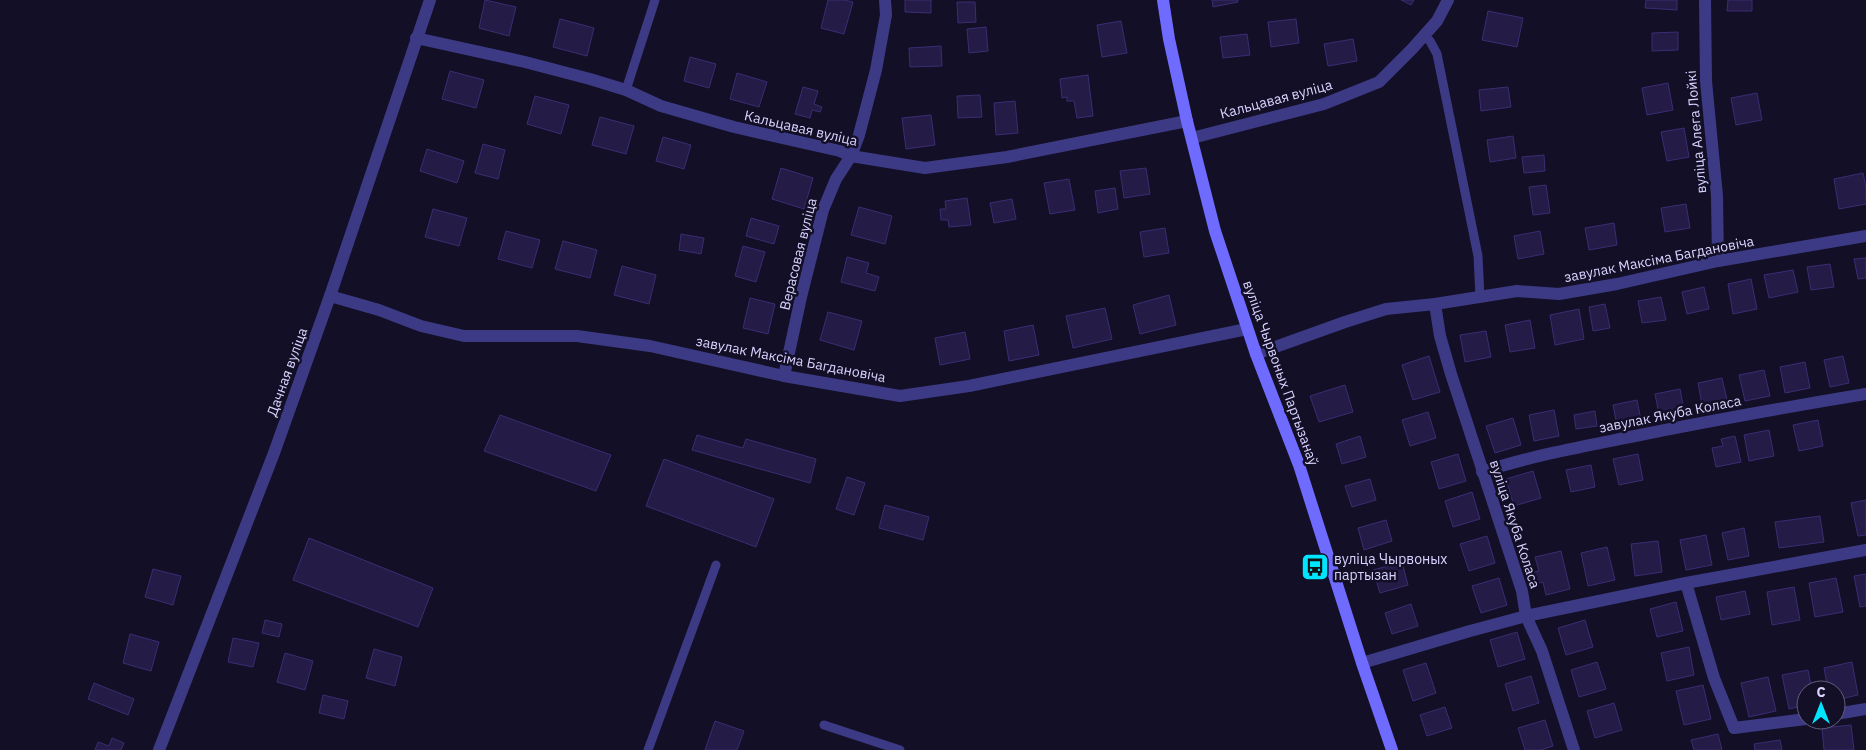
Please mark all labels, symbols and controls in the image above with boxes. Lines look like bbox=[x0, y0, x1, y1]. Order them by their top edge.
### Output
street label: вуліца Алега Лойкі bbox=[1682, 70, 1710, 194]
street label: Кальцавая вуліца bbox=[1218, 75, 1335, 123]
street label: Кальцавая вуліца bbox=[743, 106, 860, 150]
street label: Верасовая вуліца bbox=[775, 196, 821, 312]
street label: завулак Максіма Багдановіча bbox=[1563, 232, 1756, 286]
street label: вуліца Чырвоных Партызанаў bbox=[1239, 278, 1323, 468]
street label: Дачная вуліца bbox=[263, 325, 312, 419]
street label: завулак Максіма Багдановіча bbox=[695, 332, 888, 386]
street label: завулак Якуба Коласа bbox=[1598, 391, 1743, 437]
street label: вуліца Якуба Коласа bbox=[1486, 458, 1544, 591]
place label: вуліца Чырвоных партызан bbox=[1334, 550, 1447, 584]
bus stop icon: вуліца Чырвоных партызан bbox=[1300, 552, 1330, 582]
north arrow bbox=[1796, 680, 1846, 730]
text: С bbox=[1816, 683, 1826, 701]

